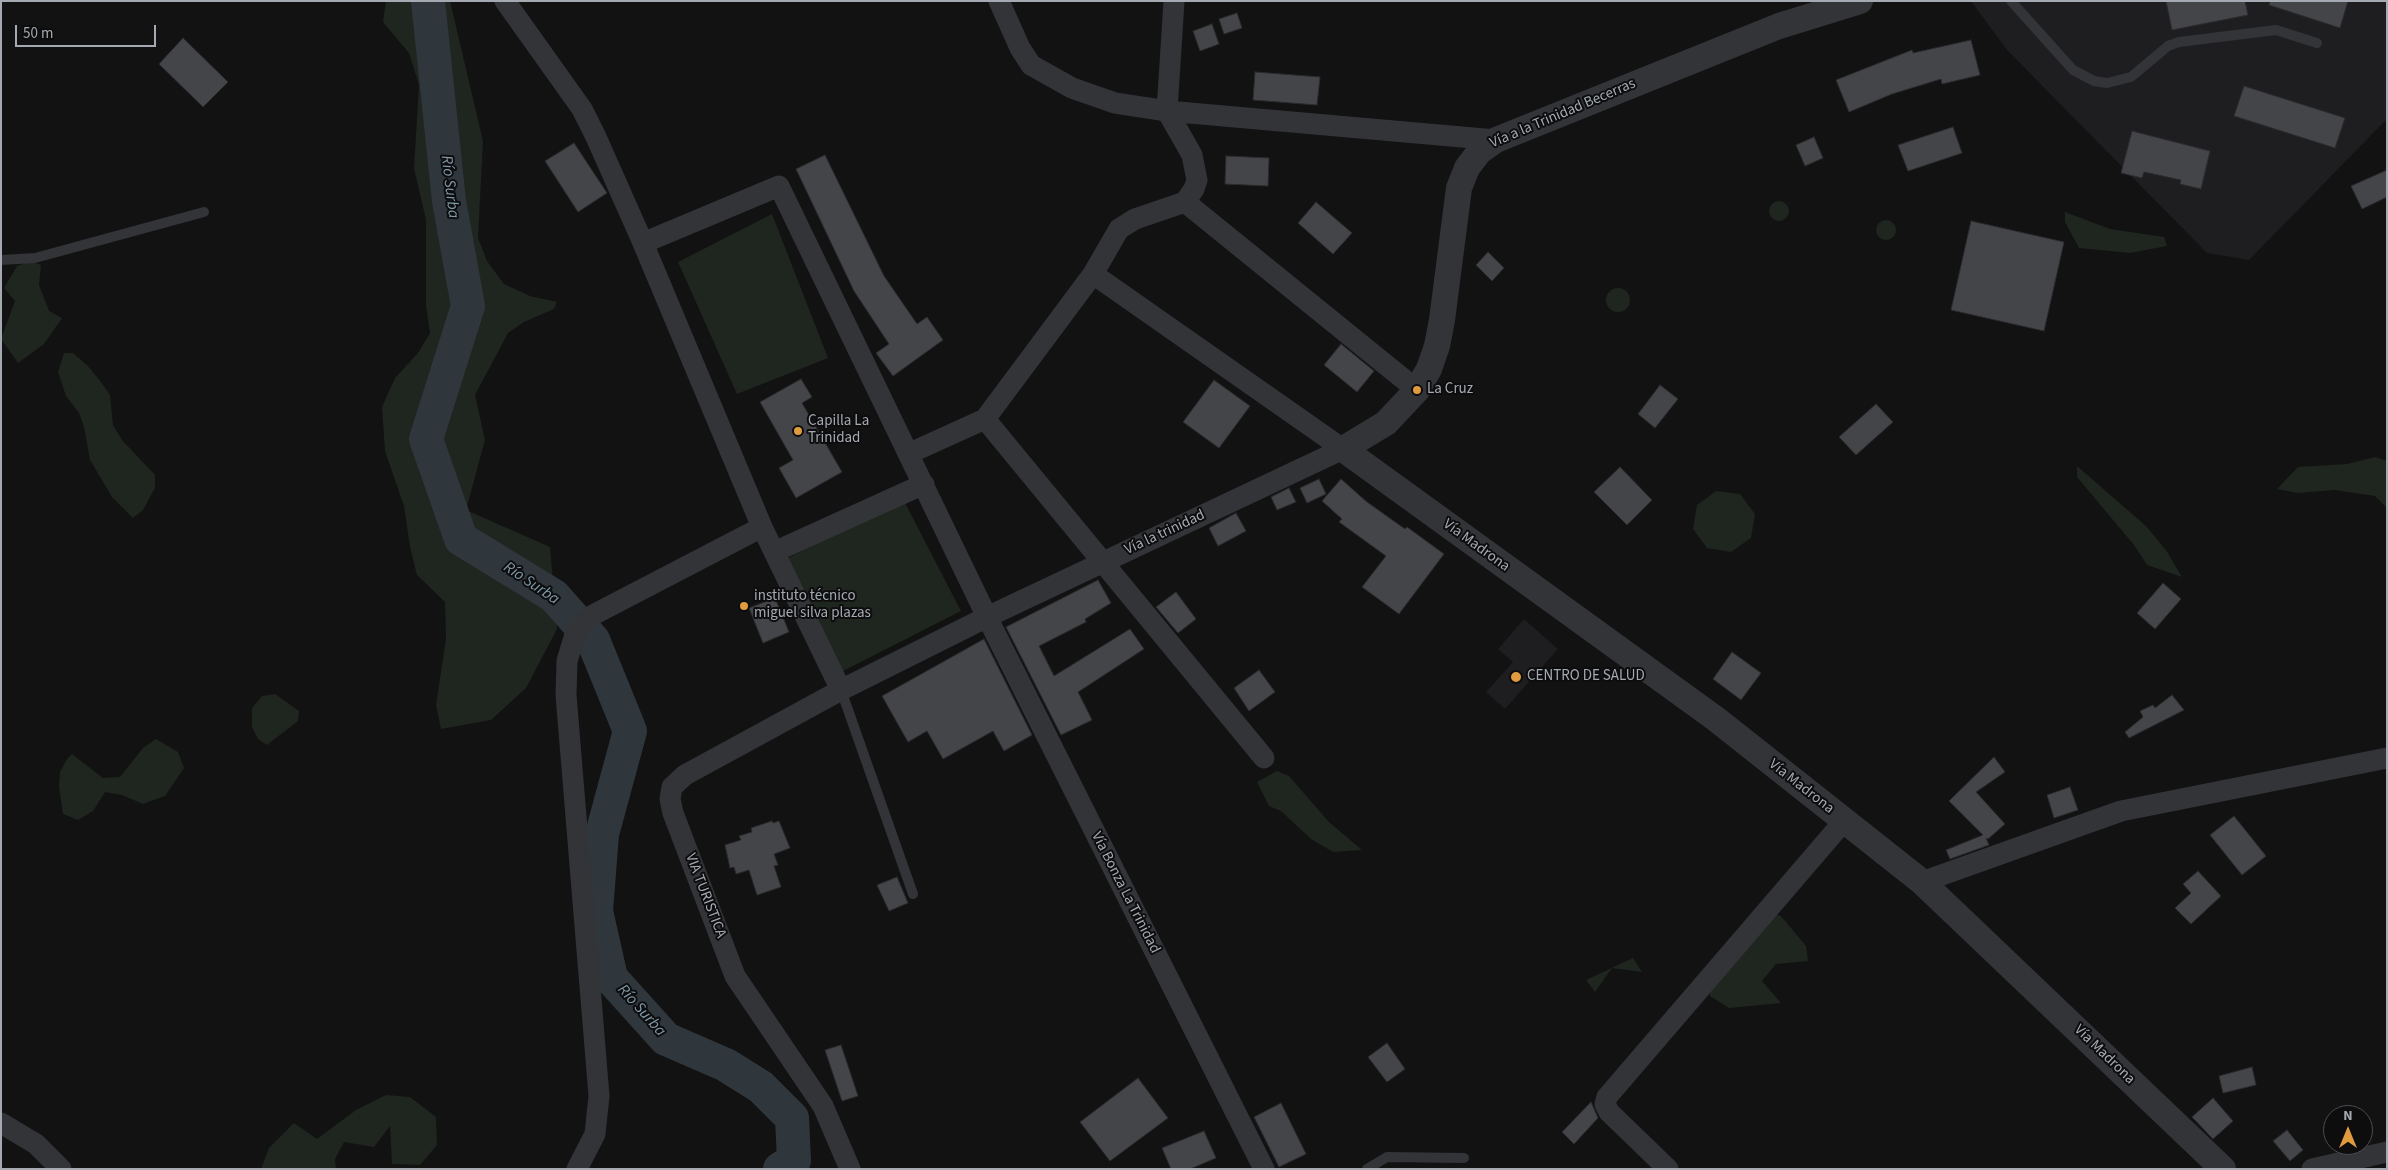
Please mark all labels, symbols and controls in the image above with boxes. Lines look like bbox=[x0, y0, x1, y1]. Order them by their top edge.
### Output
scale bar bbox=[18, 15, 159, 47]
text: 50 m bbox=[23, 23, 53, 44]
street label: Vía a la Trinidad Becerras bbox=[1487, 75, 1639, 153]
water label: Río Surba bbox=[436, 154, 462, 220]
place label: La Cruz bbox=[1427, 381, 1473, 399]
marker: La Cruz bbox=[1411, 384, 1423, 396]
place label: Capilla La Trinidad bbox=[808, 413, 869, 448]
marker: Capilla La Trinidad bbox=[792, 425, 804, 437]
street label: Vía la trinidad bbox=[1122, 507, 1208, 559]
street label: Vía Madrona bbox=[1439, 516, 1513, 576]
water label: Río Surba bbox=[499, 558, 563, 610]
place label: instituto técnico miguel silva plazas bbox=[754, 588, 871, 623]
marker: instituto técnico miguel silva plazas bbox=[738, 600, 750, 612]
place label: CENTRO DE SALUD bbox=[1527, 668, 1645, 686]
marker: CENTRO DE SALUD bbox=[1509, 670, 1523, 684]
street label: Vía Madrona bbox=[1765, 756, 1837, 818]
street label: Vía Bonza La Trinidad bbox=[1087, 829, 1163, 957]
street label: VIA TURISTICA bbox=[681, 851, 729, 941]
water label: Río Surba bbox=[613, 981, 669, 1041]
street label: Vía Madrona bbox=[2070, 1021, 2138, 1089]
north arrow bbox=[2323, 1105, 2373, 1155]
text: N bbox=[2343, 1106, 2353, 1126]

